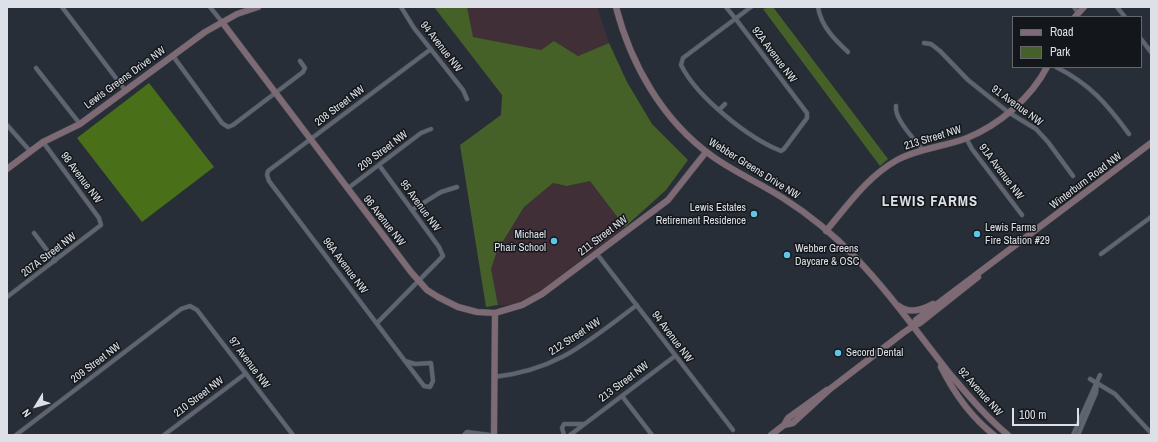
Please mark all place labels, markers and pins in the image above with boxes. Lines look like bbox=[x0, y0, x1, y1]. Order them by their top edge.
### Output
place label: Lewis Estates Retirement Residence bbox=[656, 201, 746, 227]
marker: Lewis Estates Retirement Residence bbox=[749, 209, 759, 219]
place label: Lewis Farms Fire Station #29 bbox=[985, 221, 1050, 247]
place label: Michael Phair School bbox=[494, 228, 546, 254]
marker: Lewis Farms Fire Station #29 bbox=[972, 229, 982, 239]
marker: Michael Phair School bbox=[549, 236, 559, 246]
place label: Webber Greens Daycare & OSC bbox=[795, 242, 859, 268]
marker: Webber Greens Daycare & OSC bbox=[782, 250, 792, 260]
place label: Secord Dental bbox=[846, 346, 903, 360]
marker: Secord Dental bbox=[833, 348, 843, 358]

